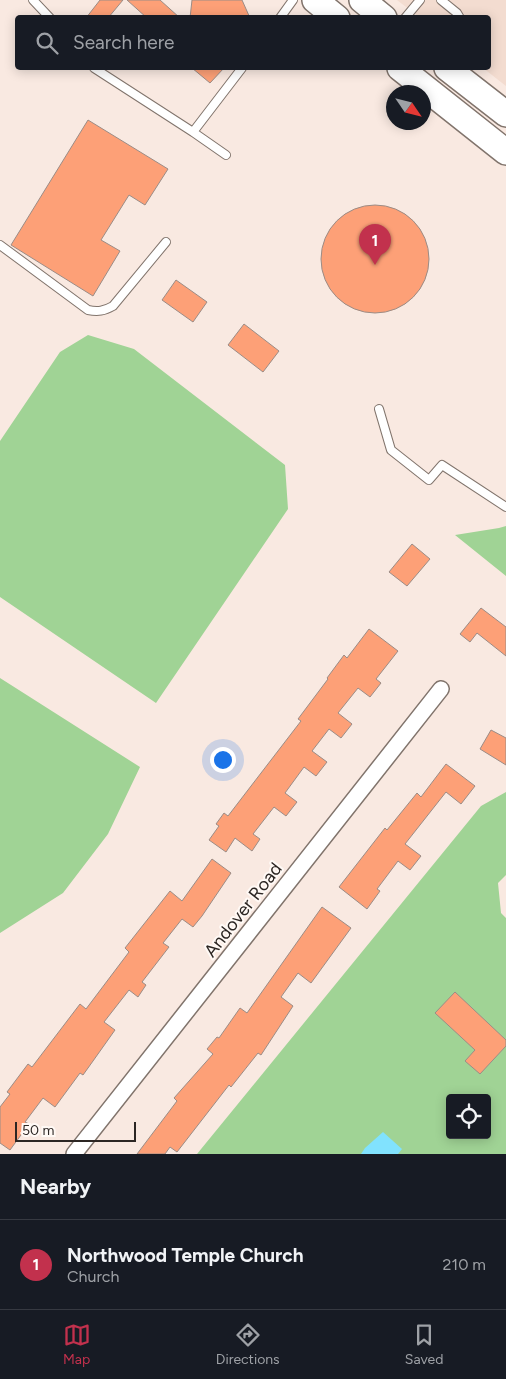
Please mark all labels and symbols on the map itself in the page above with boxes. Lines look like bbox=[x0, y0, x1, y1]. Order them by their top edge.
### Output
north arrow bbox=[386, 85, 431, 130]
pin: 1 bbox=[359, 224, 391, 265]
your location bbox=[210, 747, 236, 773]
street label: Andover Road bbox=[199, 858, 287, 962]
scale bar bbox=[15, 1119, 136, 1142]

